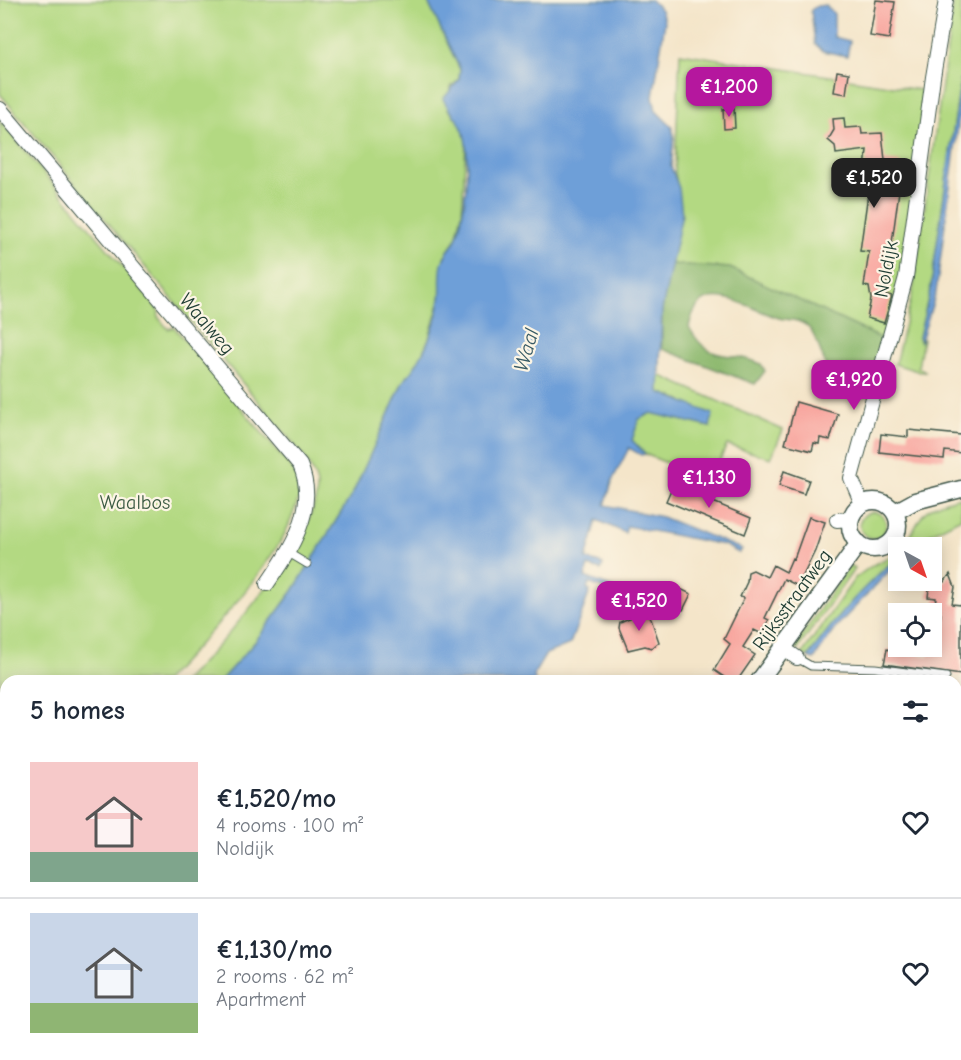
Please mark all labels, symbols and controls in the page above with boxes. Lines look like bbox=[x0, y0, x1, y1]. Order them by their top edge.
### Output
pin: €1,200 bbox=[680, 67, 778, 118]
text: €1,200 bbox=[700, 75, 758, 98]
pin: €1,520 bbox=[825, 158, 923, 209]
text: €1,520 bbox=[845, 166, 903, 189]
street label: Noldijk bbox=[869, 238, 903, 300]
street label: Waalweg bbox=[175, 289, 239, 359]
water label: Waal bbox=[508, 325, 544, 374]
pin: €1,920 bbox=[805, 360, 903, 411]
text: €1,920 bbox=[825, 368, 883, 391]
pin: €1,130 bbox=[660, 458, 758, 509]
text: €1,130 bbox=[682, 466, 736, 489]
park label: Waalbos bbox=[100, 491, 170, 514]
north arrow bbox=[888, 537, 942, 591]
map controls bbox=[888, 537, 942, 657]
street label: Rijksstraatweg bbox=[748, 545, 836, 655]
pin: €1,520 bbox=[590, 581, 688, 632]
text: €1,520 bbox=[610, 589, 668, 612]
button: locate bbox=[888, 603, 942, 657]
icon: filters bbox=[899, 695, 932, 728]
text: 5 homes bbox=[30, 696, 125, 726]
text: €1,520/mo bbox=[216, 784, 336, 814]
icon: home bbox=[78, 786, 150, 858]
icon: heart bbox=[899, 806, 932, 839]
text: 4 rooms · 100 m² bbox=[216, 814, 363, 837]
text: Noldijk bbox=[216, 837, 274, 860]
text: €1,130/mo bbox=[216, 935, 333, 965]
icon: home bbox=[78, 937, 150, 1009]
icon: heart bbox=[899, 957, 932, 990]
text: 2 rooms · 62 m² bbox=[216, 965, 353, 988]
text: Apartment bbox=[216, 988, 306, 1011]

